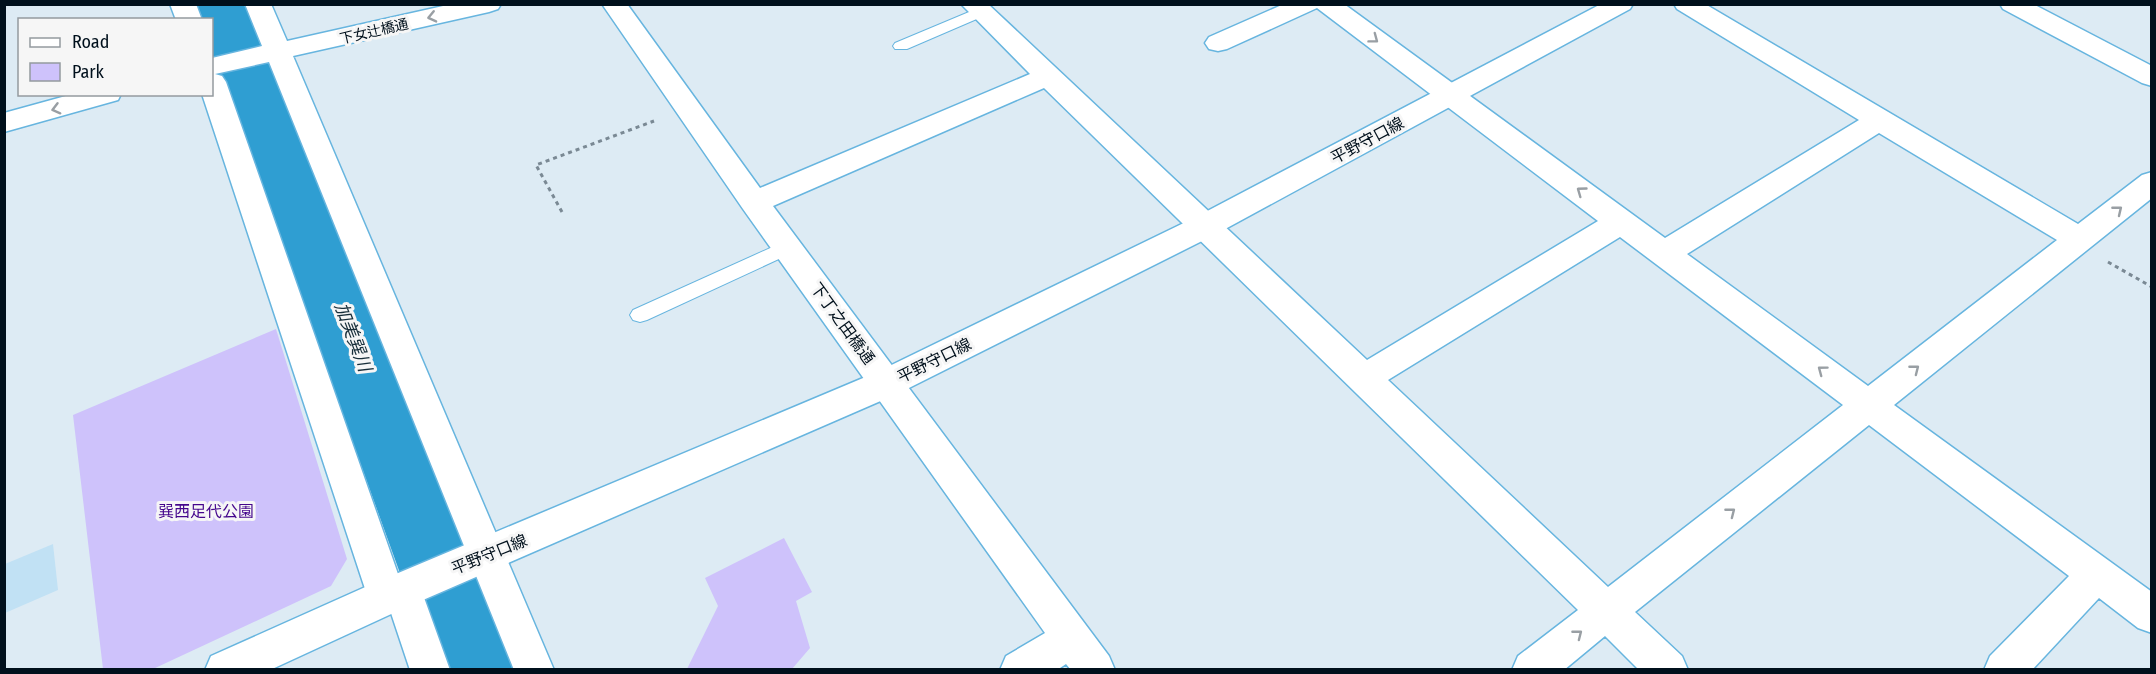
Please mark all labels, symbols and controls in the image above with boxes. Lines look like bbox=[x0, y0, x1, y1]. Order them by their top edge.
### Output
one-way arrow bbox=[428, 10, 438, 23]
street label: 下女辻橋通 bbox=[338, 15, 410, 48]
legend bbox=[18, 18, 213, 96]
text: Road bbox=[72, 31, 109, 53]
one-way arrow bbox=[1368, 32, 1379, 43]
text: Park bbox=[72, 61, 105, 83]
one-way arrow bbox=[51, 102, 62, 114]
street label: 平野守口線 bbox=[1327, 113, 1407, 168]
one-way arrow bbox=[1577, 188, 1588, 199]
one-way arrow bbox=[2111, 206, 2122, 217]
street label: 下丁之田橋通 bbox=[807, 279, 878, 368]
water label: 加美巽川 bbox=[330, 299, 377, 376]
street label: 平野守口線 bbox=[894, 334, 974, 387]
one-way arrow bbox=[1908, 366, 1919, 377]
one-way arrow bbox=[1818, 367, 1829, 378]
park label: 巽西足代公園 bbox=[158, 502, 254, 521]
one-way arrow bbox=[1724, 509, 1735, 520]
street label: 平野守口線 bbox=[449, 531, 530, 578]
one-way arrow bbox=[1571, 630, 1582, 641]

